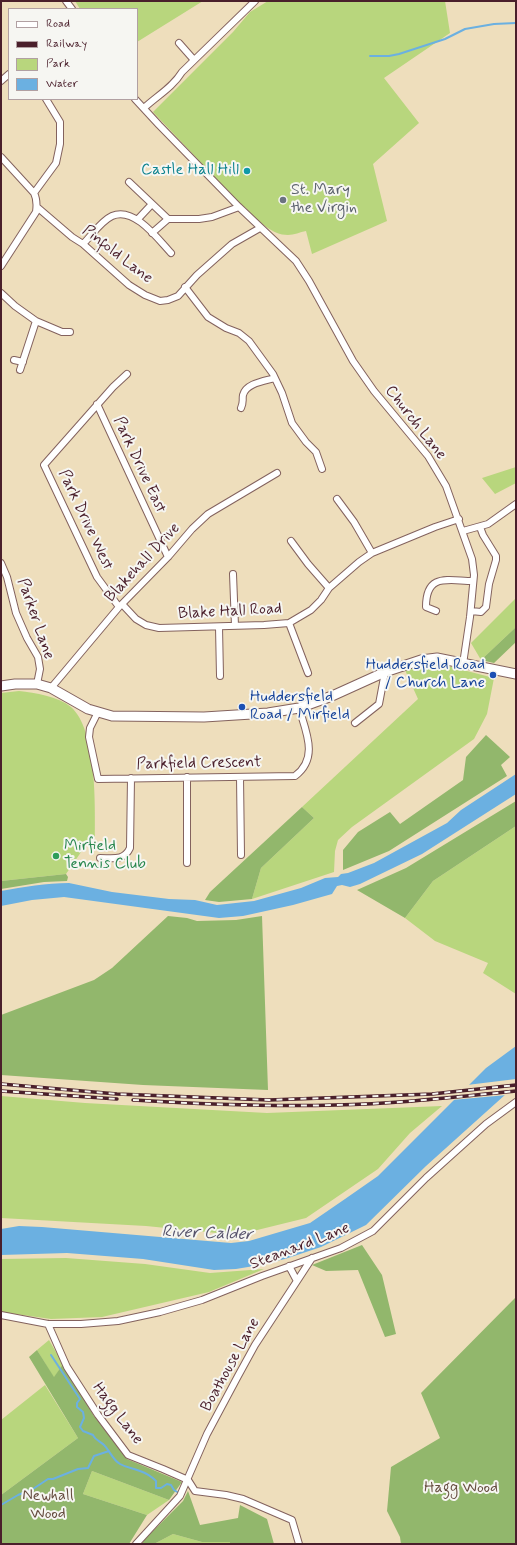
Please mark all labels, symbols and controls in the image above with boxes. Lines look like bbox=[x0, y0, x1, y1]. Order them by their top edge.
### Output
legend bbox=[8, 8, 138, 100]
text: Road bbox=[46, 16, 70, 32]
text: Railway bbox=[46, 36, 87, 52]
text: Park bbox=[46, 56, 70, 72]
text: Water bbox=[46, 76, 78, 92]
place label: Castle Hall Hill bbox=[141, 161, 239, 181]
marker: Castle Hall Hill bbox=[242, 166, 252, 176]
place label: St. Mary the Virgin bbox=[291, 181, 357, 219]
marker: St. Mary the Virgin bbox=[278, 195, 288, 205]
street label: Pinfold Lane bbox=[78, 222, 156, 288]
street label: Church Lane bbox=[380, 382, 450, 464]
street label: Park Drive East bbox=[108, 414, 170, 516]
street label: Park Drive West bbox=[53, 467, 117, 573]
street label: Blakehall Drive bbox=[101, 519, 185, 607]
street label: Parker Lane bbox=[12, 576, 58, 662]
street label: Blake Hall Road bbox=[178, 600, 282, 624]
place label: Huddersfield Road / Church Lane bbox=[366, 656, 485, 694]
marker: Huddersfield Road / Church Lane bbox=[488, 670, 498, 680]
place label: Huddersfield Road / Mirfield bbox=[250, 688, 350, 726]
marker: Huddersfield Road / Mirfield bbox=[237, 702, 247, 712]
street label: Parkfield Crescent bbox=[136, 753, 262, 775]
place label: Mirfield Tennis Club bbox=[64, 837, 146, 875]
marker: Mirfield Tennis Club bbox=[51, 851, 61, 861]
street label: Steanard Lane bbox=[247, 1219, 353, 1275]
water label: River Calder bbox=[161, 1222, 253, 1246]
street label: Boathouse Lane bbox=[197, 1315, 265, 1415]
street label: Hagg Lane bbox=[87, 1379, 147, 1449]
park label: Hagg Wood bbox=[424, 1479, 498, 1499]
park label: Newhall Wood bbox=[22, 1487, 74, 1525]

